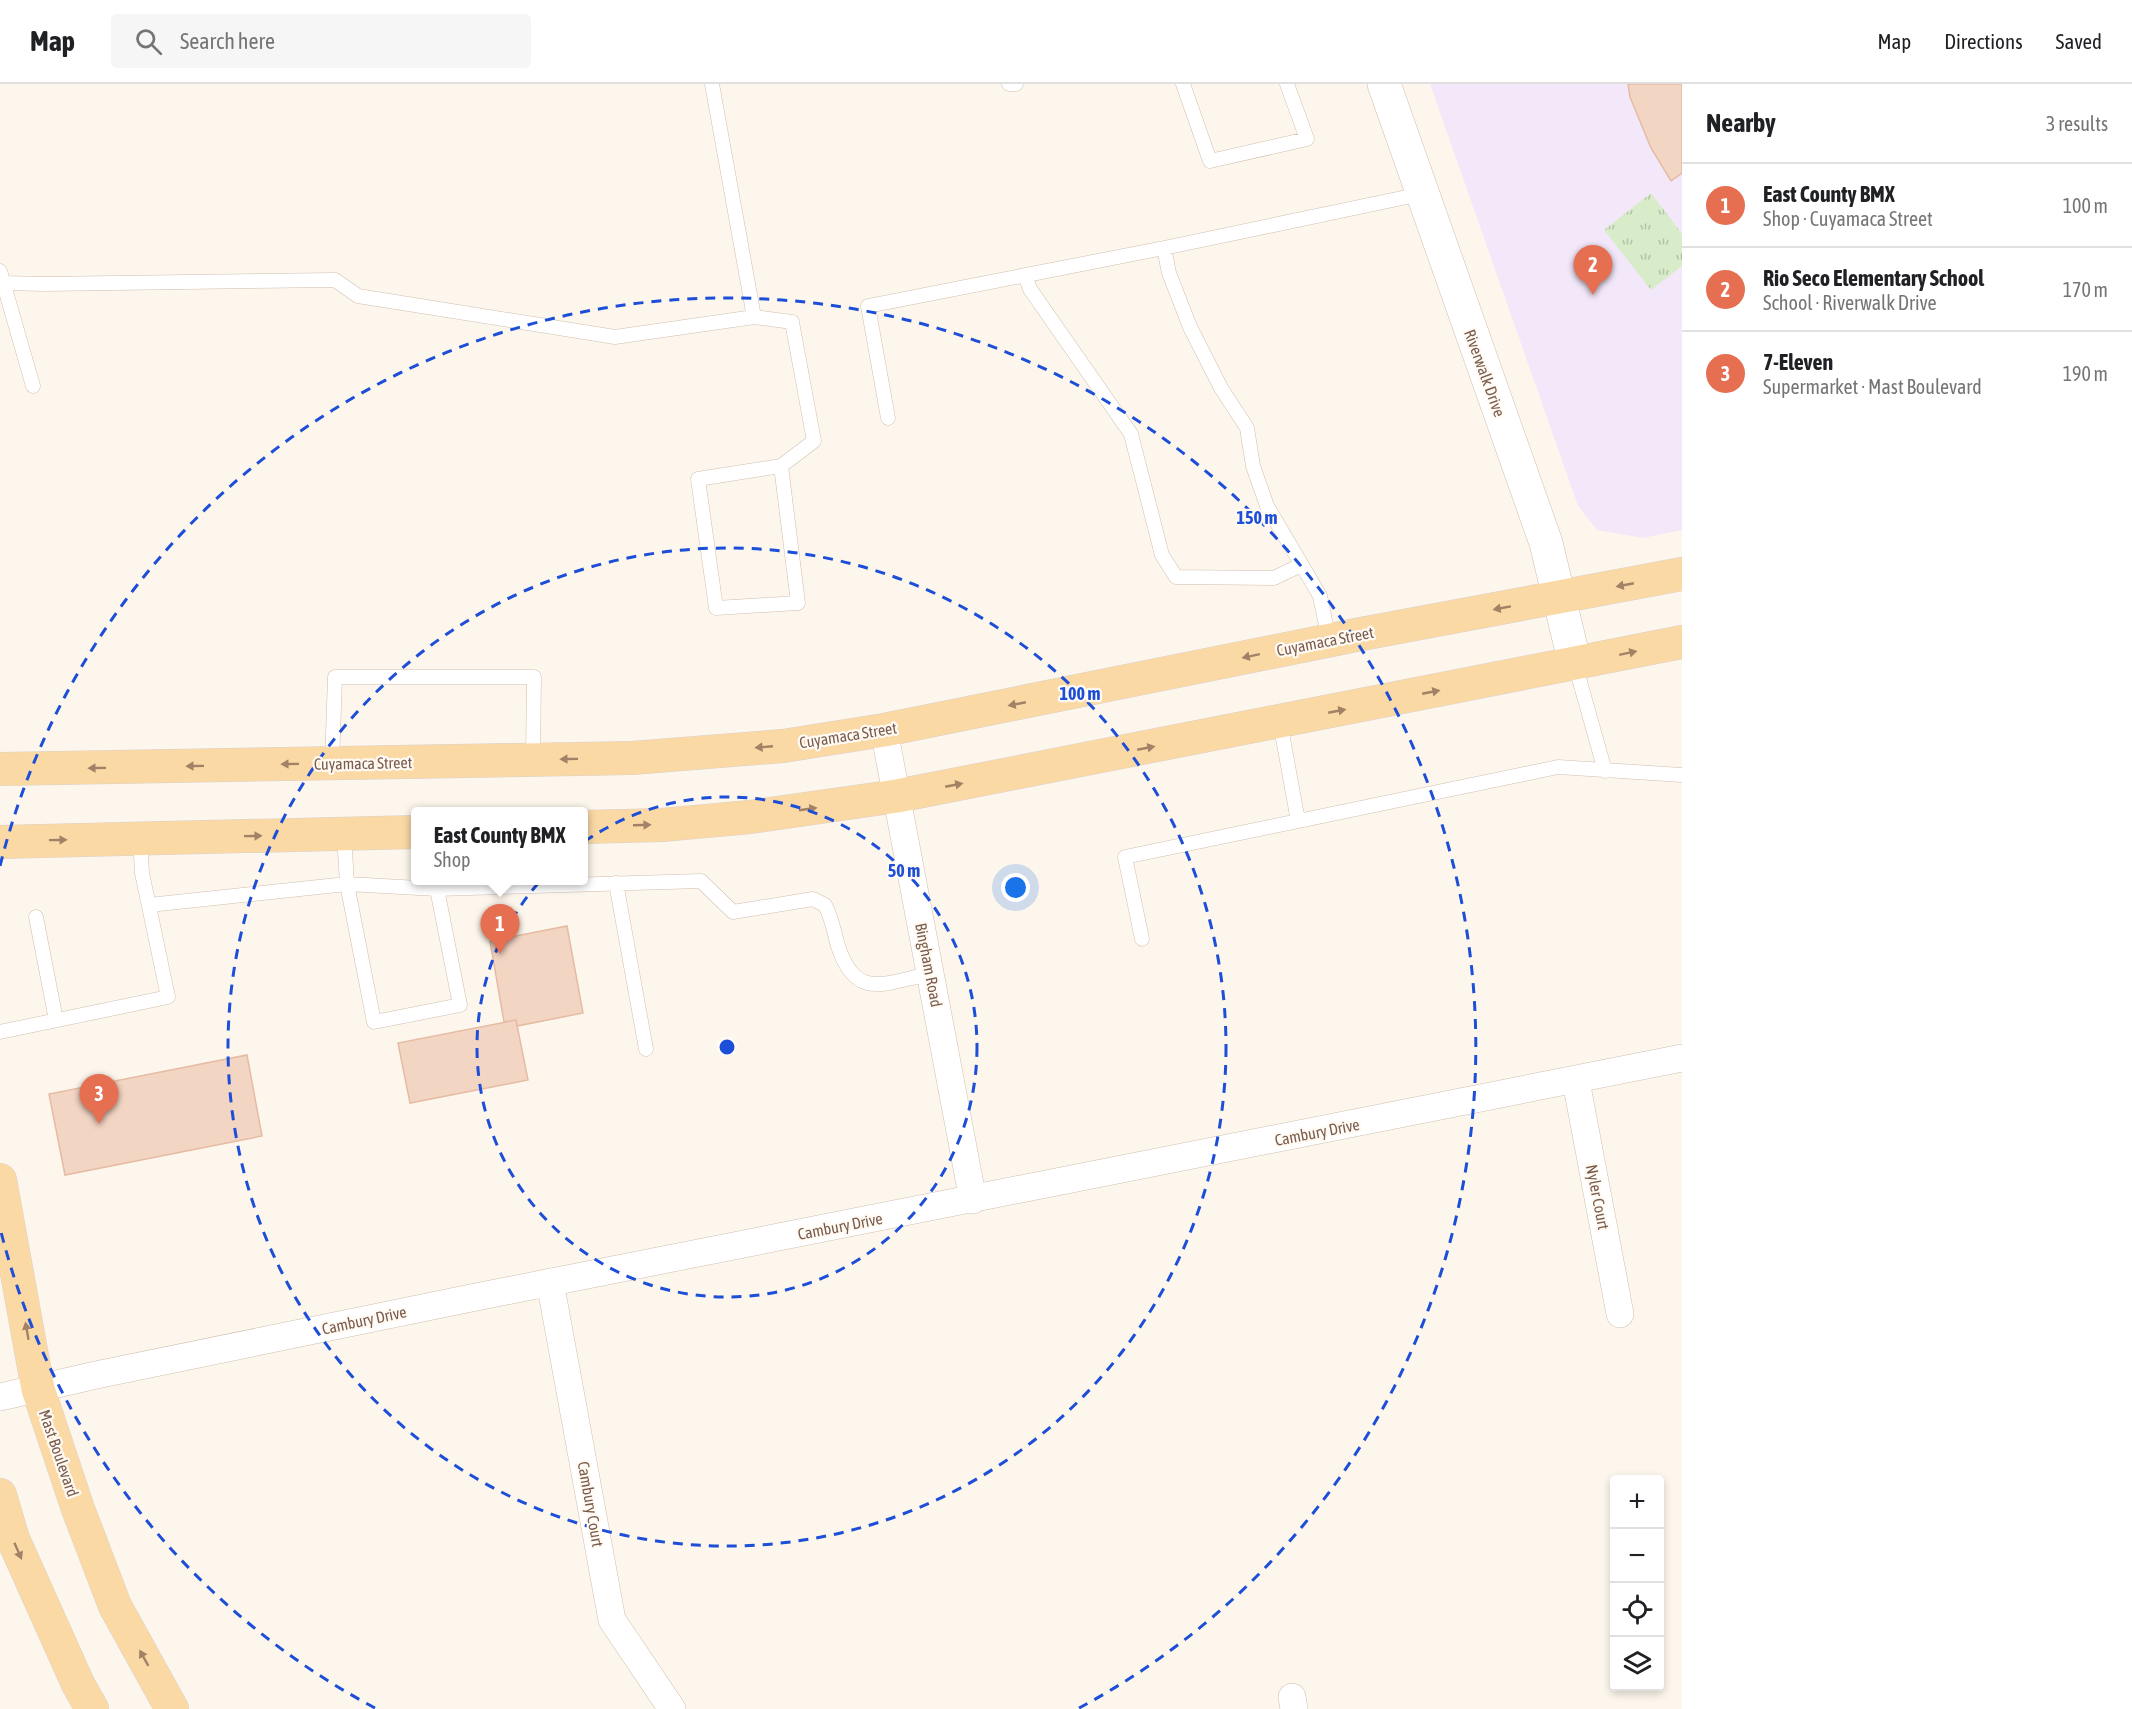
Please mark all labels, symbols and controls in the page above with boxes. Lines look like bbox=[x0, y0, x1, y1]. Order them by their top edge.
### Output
search box bbox=[111, 14, 531, 68]
text: Map bbox=[30, 25, 75, 57]
icon: search bbox=[132, 25, 165, 58]
text: Search here bbox=[180, 28, 275, 54]
text: Map bbox=[1877, 29, 1911, 53]
text: Directions bbox=[1944, 29, 2023, 53]
text: Saved bbox=[2056, 29, 2102, 53]
text: Nearby bbox=[1706, 108, 1776, 138]
text: 3 results bbox=[2046, 112, 2108, 135]
text: East County BMX bbox=[1763, 181, 1895, 207]
text: 1 bbox=[1721, 194, 1730, 217]
text: 100 m bbox=[2063, 194, 2108, 217]
text: Shop · Cuyamaca Street bbox=[1763, 207, 1933, 230]
pin: 2 bbox=[1574, 246, 1612, 295]
text: Rio Seco Elementary School bbox=[1763, 265, 1984, 291]
text: 2 bbox=[1721, 278, 1730, 301]
text: 170 m bbox=[2063, 278, 2108, 301]
text: School · Riverwalk Drive bbox=[1763, 291, 1937, 314]
street label: Riverwalk Drive bbox=[1461, 327, 1509, 419]
text: 7-Eleven bbox=[1763, 349, 1833, 375]
text: 3 bbox=[1721, 362, 1730, 385]
text: 190 m bbox=[2063, 362, 2108, 385]
text: Supermarket · Mast Boulevard bbox=[1763, 375, 1982, 398]
text: 150 m bbox=[1237, 507, 1277, 528]
one-way arrow bbox=[1615, 581, 1634, 590]
one-way arrow bbox=[1492, 604, 1511, 613]
street label: Cuyamaca Street bbox=[1275, 623, 1376, 660]
one-way arrow bbox=[1619, 648, 1638, 657]
one-way arrow bbox=[1241, 652, 1260, 661]
text: 100 m bbox=[1060, 683, 1100, 704]
one-way arrow bbox=[1422, 687, 1441, 696]
one-way arrow bbox=[1008, 700, 1027, 709]
one-way arrow bbox=[1328, 706, 1347, 715]
street label: Cuyamaca Street bbox=[798, 718, 899, 753]
one-way arrow bbox=[754, 743, 773, 752]
one-way arrow bbox=[1137, 743, 1156, 752]
street label: Cuyamaca Street bbox=[314, 753, 413, 774]
one-way arrow bbox=[560, 754, 579, 764]
one-way arrow bbox=[281, 759, 300, 769]
one-way arrow bbox=[186, 761, 205, 771]
one-way arrow bbox=[88, 763, 107, 773]
one-way arrow bbox=[945, 780, 964, 789]
one-way arrow bbox=[799, 804, 818, 813]
popup bbox=[411, 807, 588, 885]
one-way arrow bbox=[633, 821, 652, 830]
text: East County BMX bbox=[434, 822, 565, 848]
one-way arrow bbox=[244, 831, 263, 841]
one-way arrow bbox=[49, 836, 68, 845]
text: Shop bbox=[434, 848, 471, 871]
text: 50 m bbox=[888, 860, 920, 881]
your location bbox=[1001, 873, 1030, 902]
pin: 1 bbox=[480, 904, 520, 954]
street label: Bingham Road bbox=[911, 921, 946, 1009]
centre of rings bbox=[717, 1037, 737, 1057]
pin: 3 bbox=[80, 1074, 118, 1124]
street label: Cambury Drive bbox=[1273, 1115, 1361, 1150]
street label: Nyler Court bbox=[1582, 1163, 1613, 1232]
street label: Cambury Drive bbox=[796, 1209, 884, 1244]
street label: Cambury Drive bbox=[320, 1302, 408, 1339]
one-way arrow bbox=[22, 1322, 31, 1341]
street label: Mast Boulevard bbox=[36, 1407, 82, 1499]
street label: Cambury Court bbox=[574, 1460, 607, 1549]
map controls bbox=[1610, 1475, 1664, 1691]
button: + bbox=[1610, 1475, 1664, 1529]
button: − bbox=[1610, 1529, 1664, 1583]
one-way arrow bbox=[13, 1542, 23, 1560]
button: locate bbox=[1610, 1583, 1664, 1637]
button: layers bbox=[1610, 1637, 1664, 1691]
one-way arrow bbox=[139, 1649, 149, 1666]

